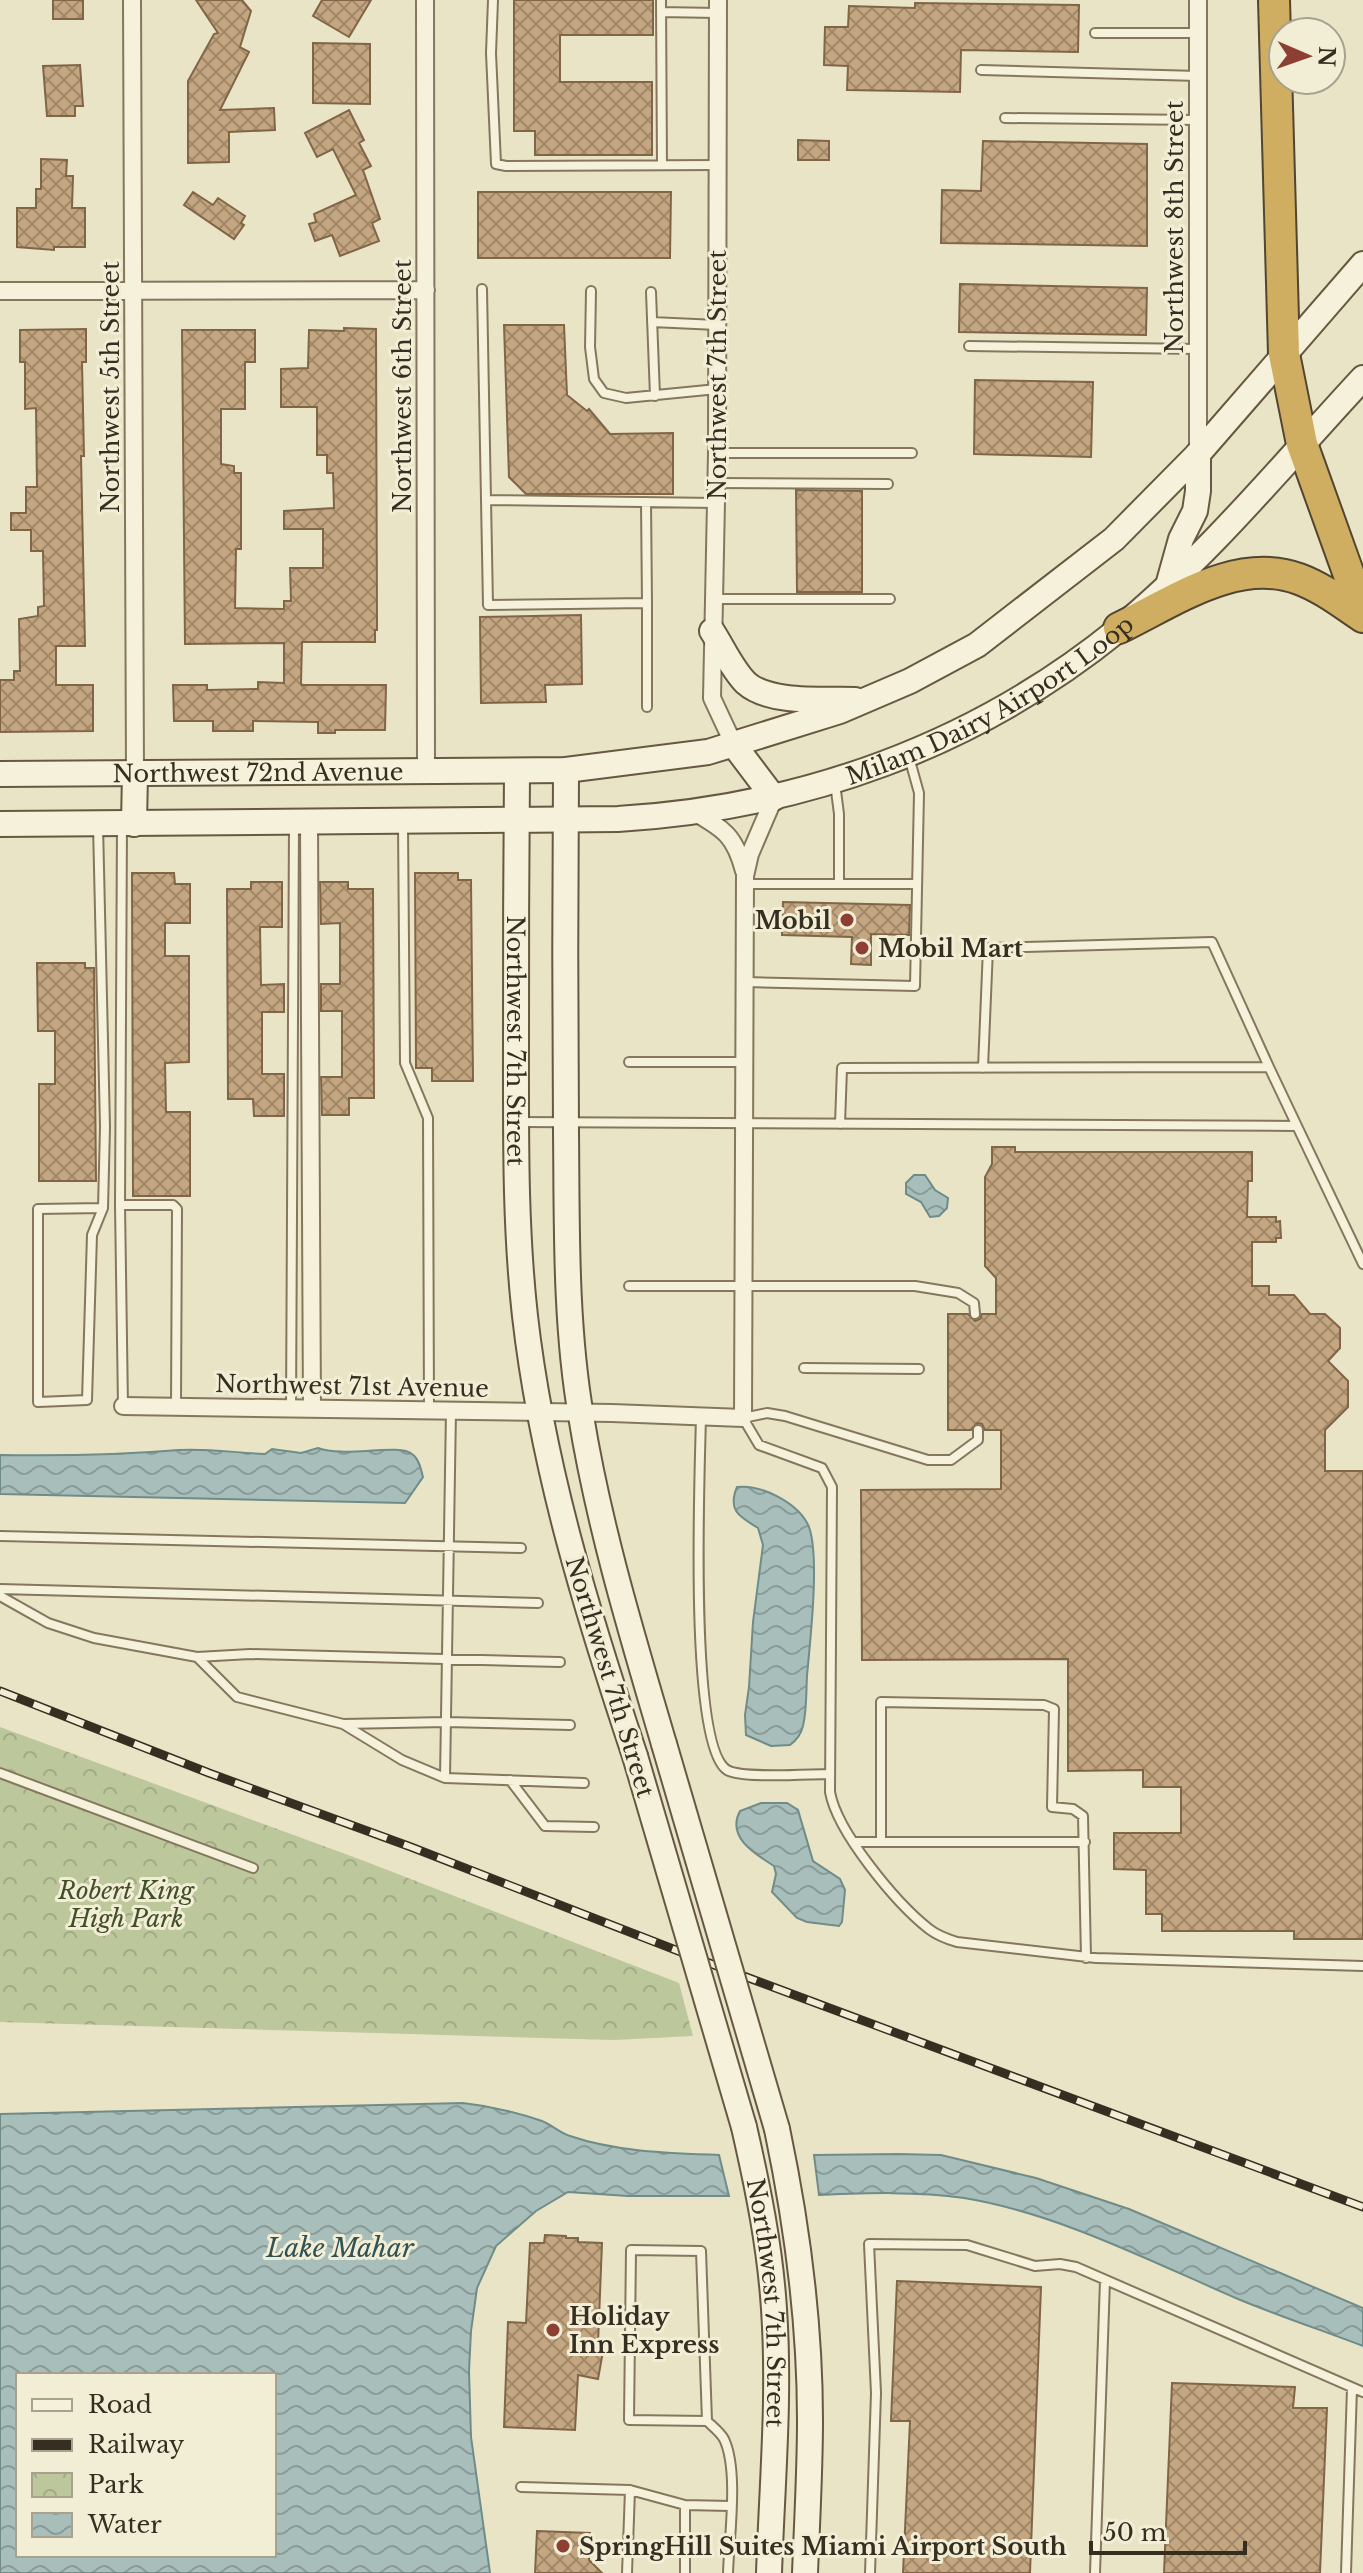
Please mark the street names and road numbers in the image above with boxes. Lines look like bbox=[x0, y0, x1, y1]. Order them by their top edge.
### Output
street label: Northwest 8th Street bbox=[1160, 100, 1189, 354]
street label: Northwest 7th Street bbox=[703, 250, 732, 500]
street label: Northwest 6th Street bbox=[388, 259, 417, 513]
street label: Northwest 5th Street bbox=[96, 261, 125, 513]
street label: Milam Dairy Airport Loop bbox=[842, 609, 1139, 790]
street label: Northwest 72nd Avenue bbox=[112, 757, 404, 788]
street label: Northwest 7th Street bbox=[501, 916, 531, 1167]
street label: Northwest 71st Avenue bbox=[215, 1369, 489, 1403]
street label: Northwest 7th Street bbox=[560, 1553, 660, 1801]
street label: Northwest 7th Street bbox=[741, 2176, 791, 2428]

